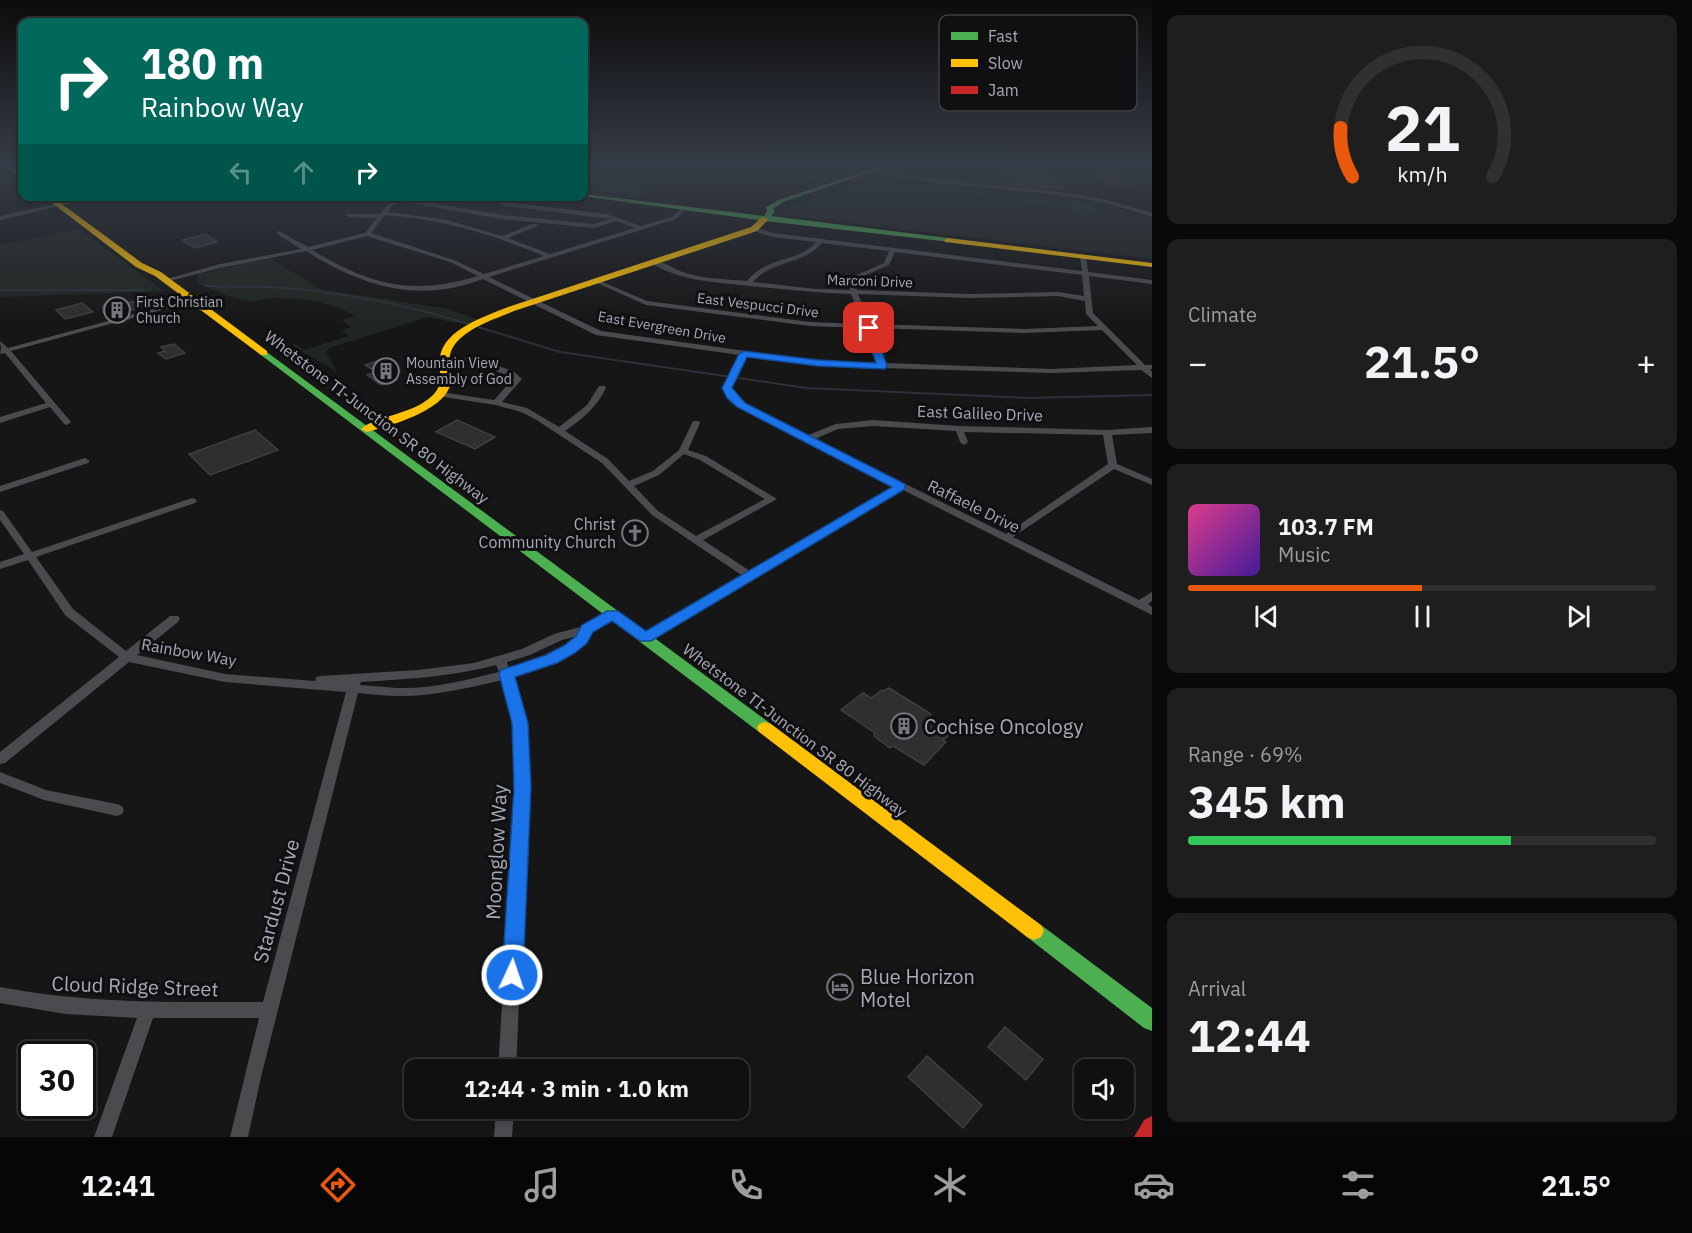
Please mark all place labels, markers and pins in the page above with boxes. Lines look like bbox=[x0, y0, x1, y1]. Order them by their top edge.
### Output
place label: First Christian Church bbox=[136, 293, 223, 327]
building icon: First Christian Church bbox=[102, 295, 132, 325]
pin bbox=[843, 302, 894, 353]
place label: Mountain View Assembly of God bbox=[406, 354, 512, 388]
building icon: Mountain View Assembly of God bbox=[371, 356, 401, 386]
place label: Christ Community Church bbox=[479, 514, 616, 552]
church icon: Christ Community Church bbox=[620, 518, 650, 548]
building icon: Cochise Oncology bbox=[889, 711, 919, 741]
place label: Cochise Oncology bbox=[924, 713, 1083, 740]
place label: Blue Horizon Motel bbox=[860, 963, 975, 1013]
hotel icon: Blue Horizon Motel bbox=[825, 972, 855, 1002]

